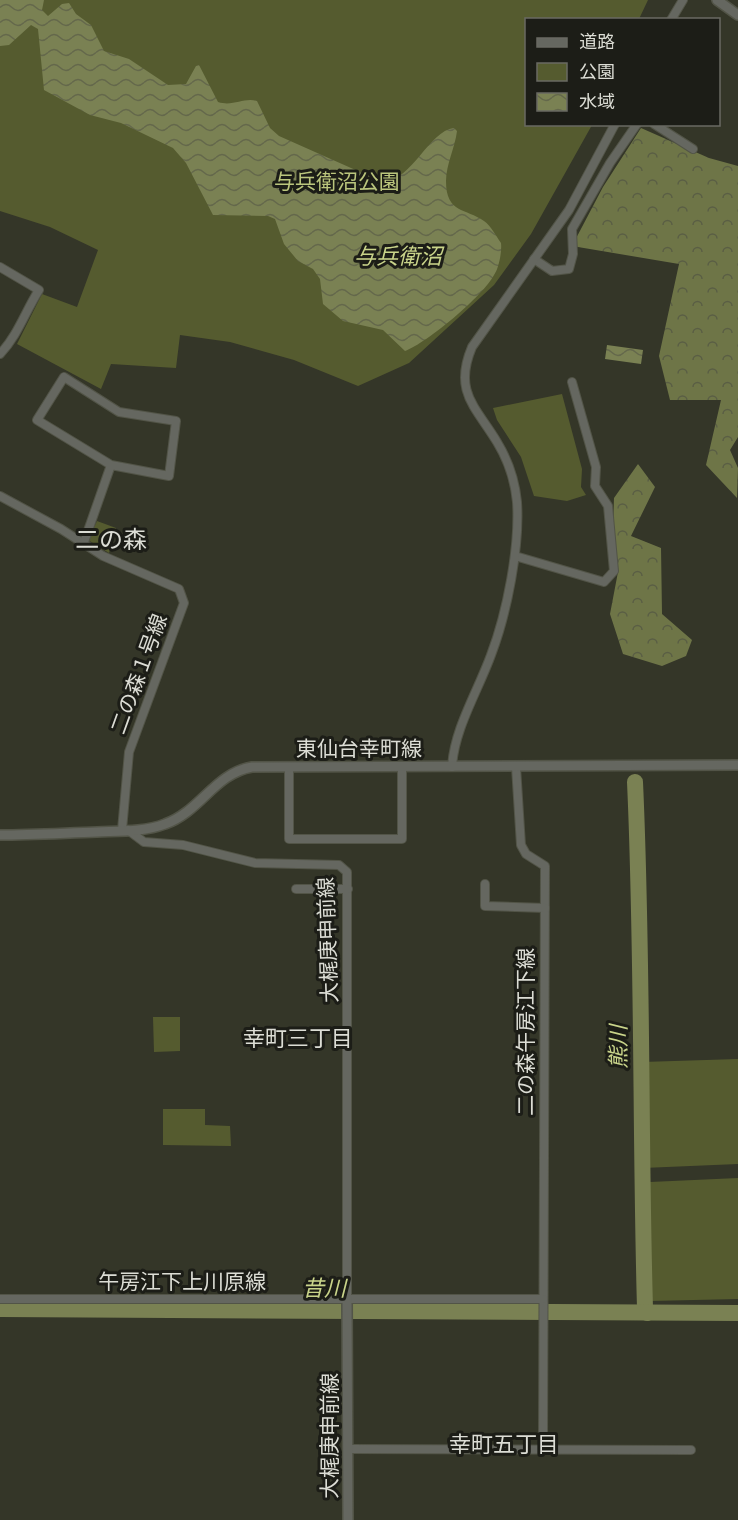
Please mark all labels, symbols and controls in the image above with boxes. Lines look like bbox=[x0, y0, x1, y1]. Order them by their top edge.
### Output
legend bbox=[525, 18, 720, 126]
text: 道路 bbox=[579, 30, 615, 52]
text: 公園 bbox=[579, 60, 615, 82]
text: 水域 bbox=[579, 90, 615, 112]
park label: 与兵衛沼公園 bbox=[274, 168, 400, 193]
water label: 与兵衛沼 bbox=[354, 242, 445, 268]
district label: 二の森 bbox=[75, 524, 147, 553]
street label: 二の森１号線 bbox=[104, 610, 171, 737]
street label: 東仙台幸町線 bbox=[296, 735, 422, 760]
street label: 大梶庚申前線 bbox=[312, 877, 341, 1003]
street label: 二の森午房江下線 bbox=[512, 948, 537, 1116]
water label: 熊川 bbox=[604, 1023, 630, 1069]
district label: 幸町三丁目 bbox=[243, 1024, 353, 1050]
street label: 午房江下上川原線 bbox=[98, 1268, 266, 1293]
water label: 昔川 bbox=[302, 1274, 348, 1300]
street label: 大梶庚申前線 bbox=[316, 1373, 341, 1499]
district label: 幸町五丁目 bbox=[449, 1430, 559, 1456]

